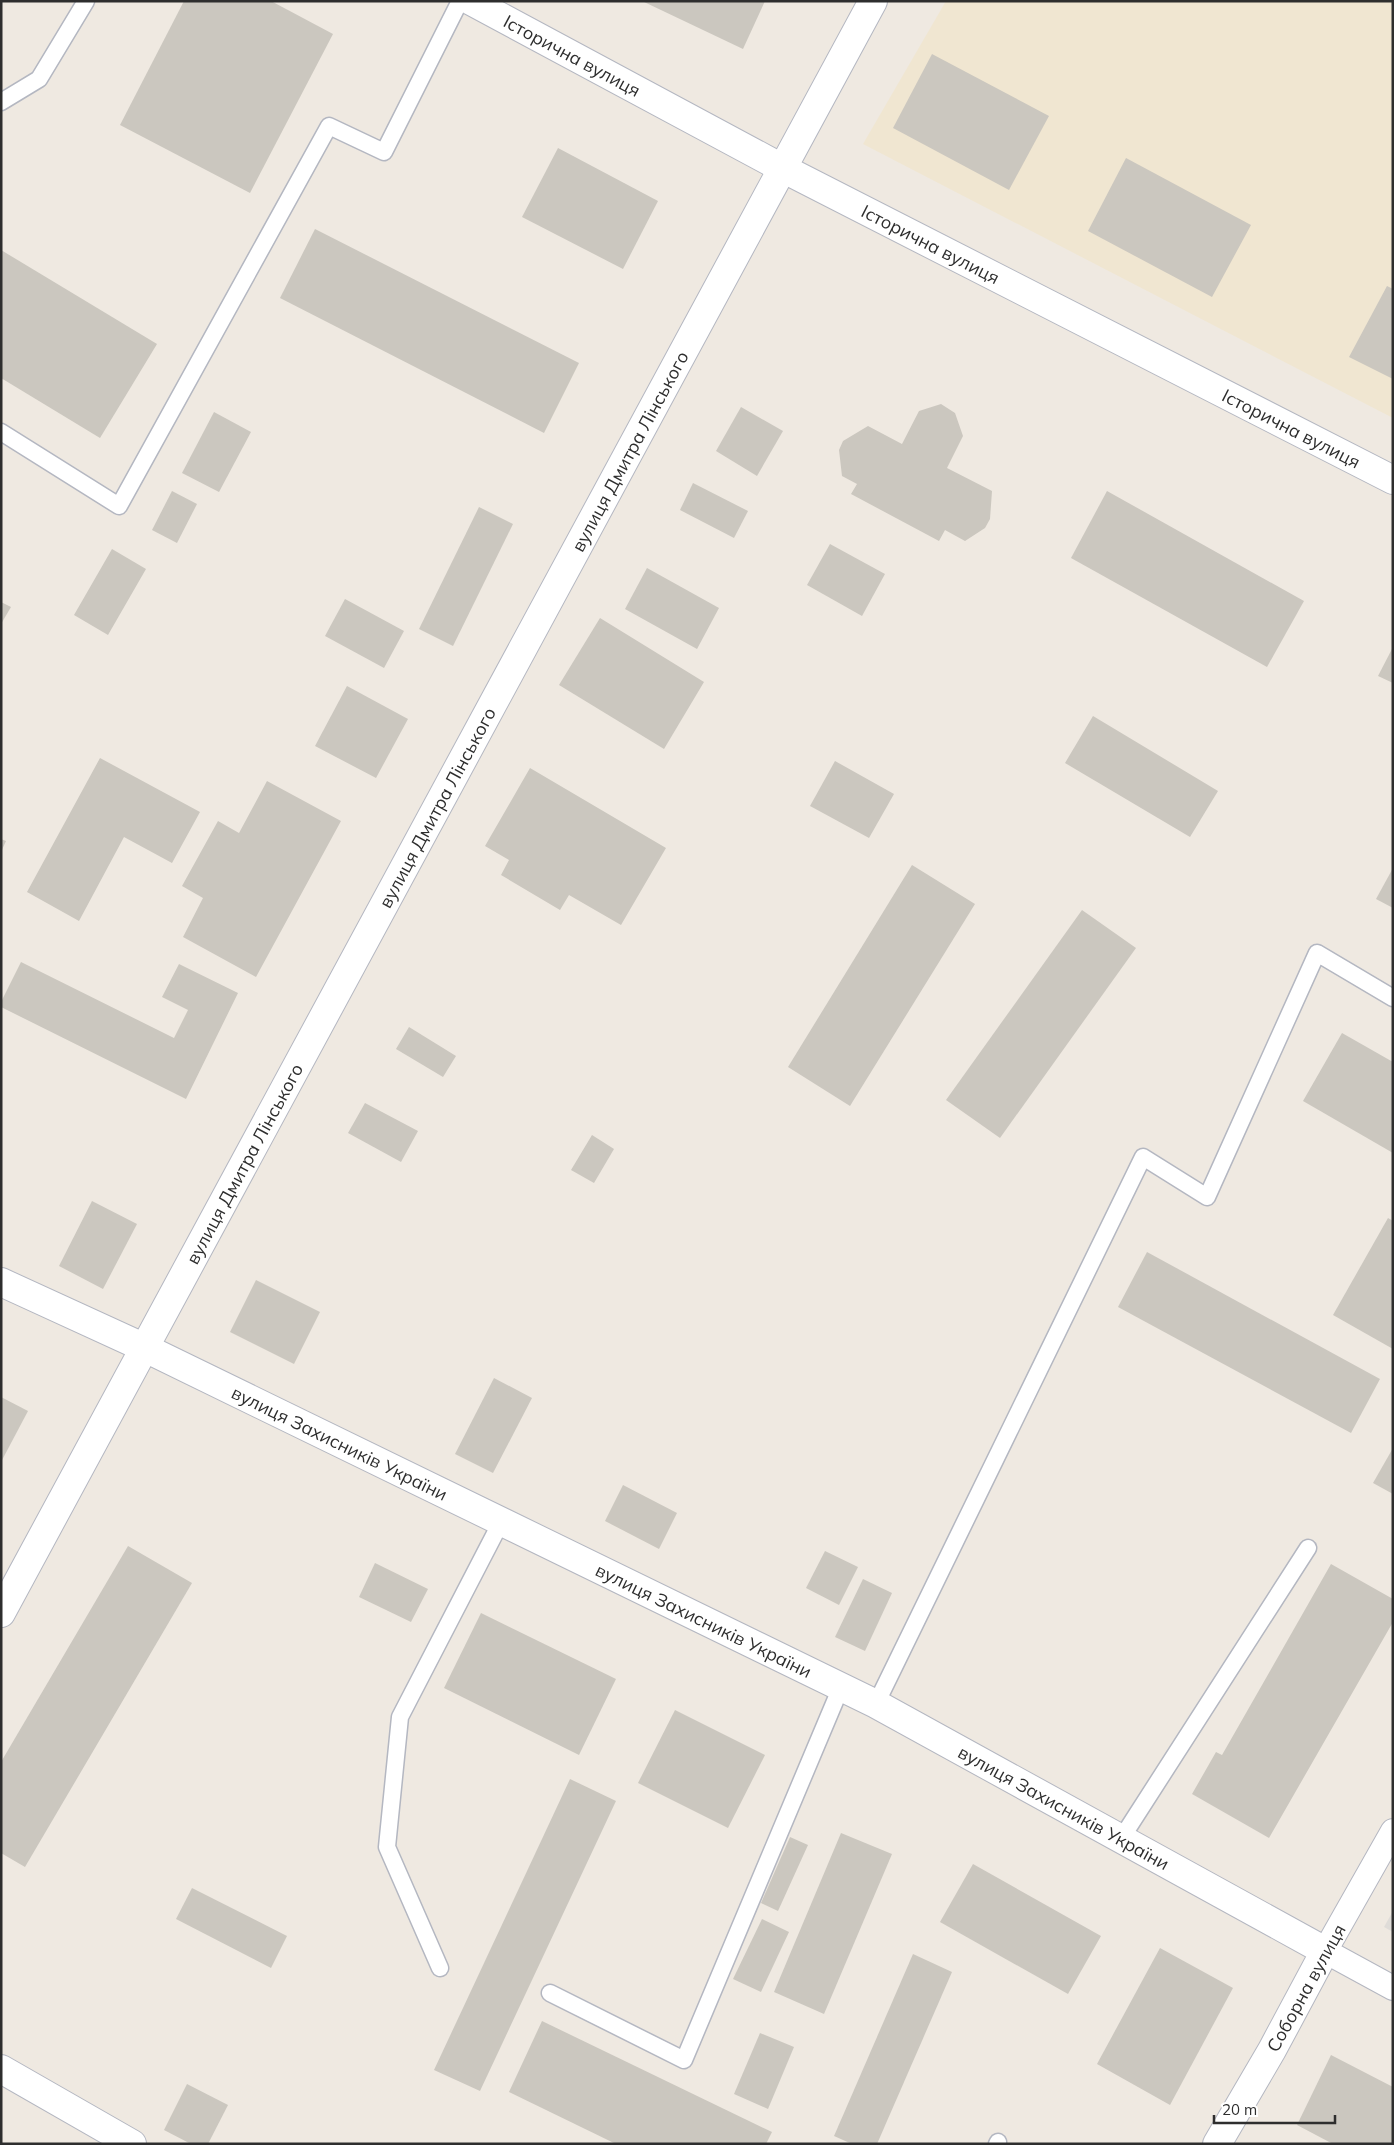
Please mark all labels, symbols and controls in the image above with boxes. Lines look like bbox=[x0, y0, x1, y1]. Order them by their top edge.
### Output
street label: Історична вулиця bbox=[500, 9, 645, 102]
street label: Історична вулиця bbox=[858, 199, 1004, 289]
street label: вулиця Дмитра Лінського bbox=[566, 347, 693, 555]
street label: Історична вулиця bbox=[1218, 383, 1364, 473]
street label: вулиця Дмитра Лінського bbox=[373, 703, 500, 912]
street label: вулиця Дмитра Лінського bbox=[181, 1059, 308, 1268]
street label: вулиця Захисників України bbox=[228, 1380, 452, 1505]
street label: вулиця Захисників України bbox=[592, 1558, 816, 1683]
street label: вулиця Захисників України bbox=[954, 1740, 1174, 1875]
street label: Соборна вулиця bbox=[1261, 1920, 1351, 2056]
scale bar bbox=[1214, 2092, 1335, 2124]
text: 20 m bbox=[1222, 2100, 1257, 2119]

